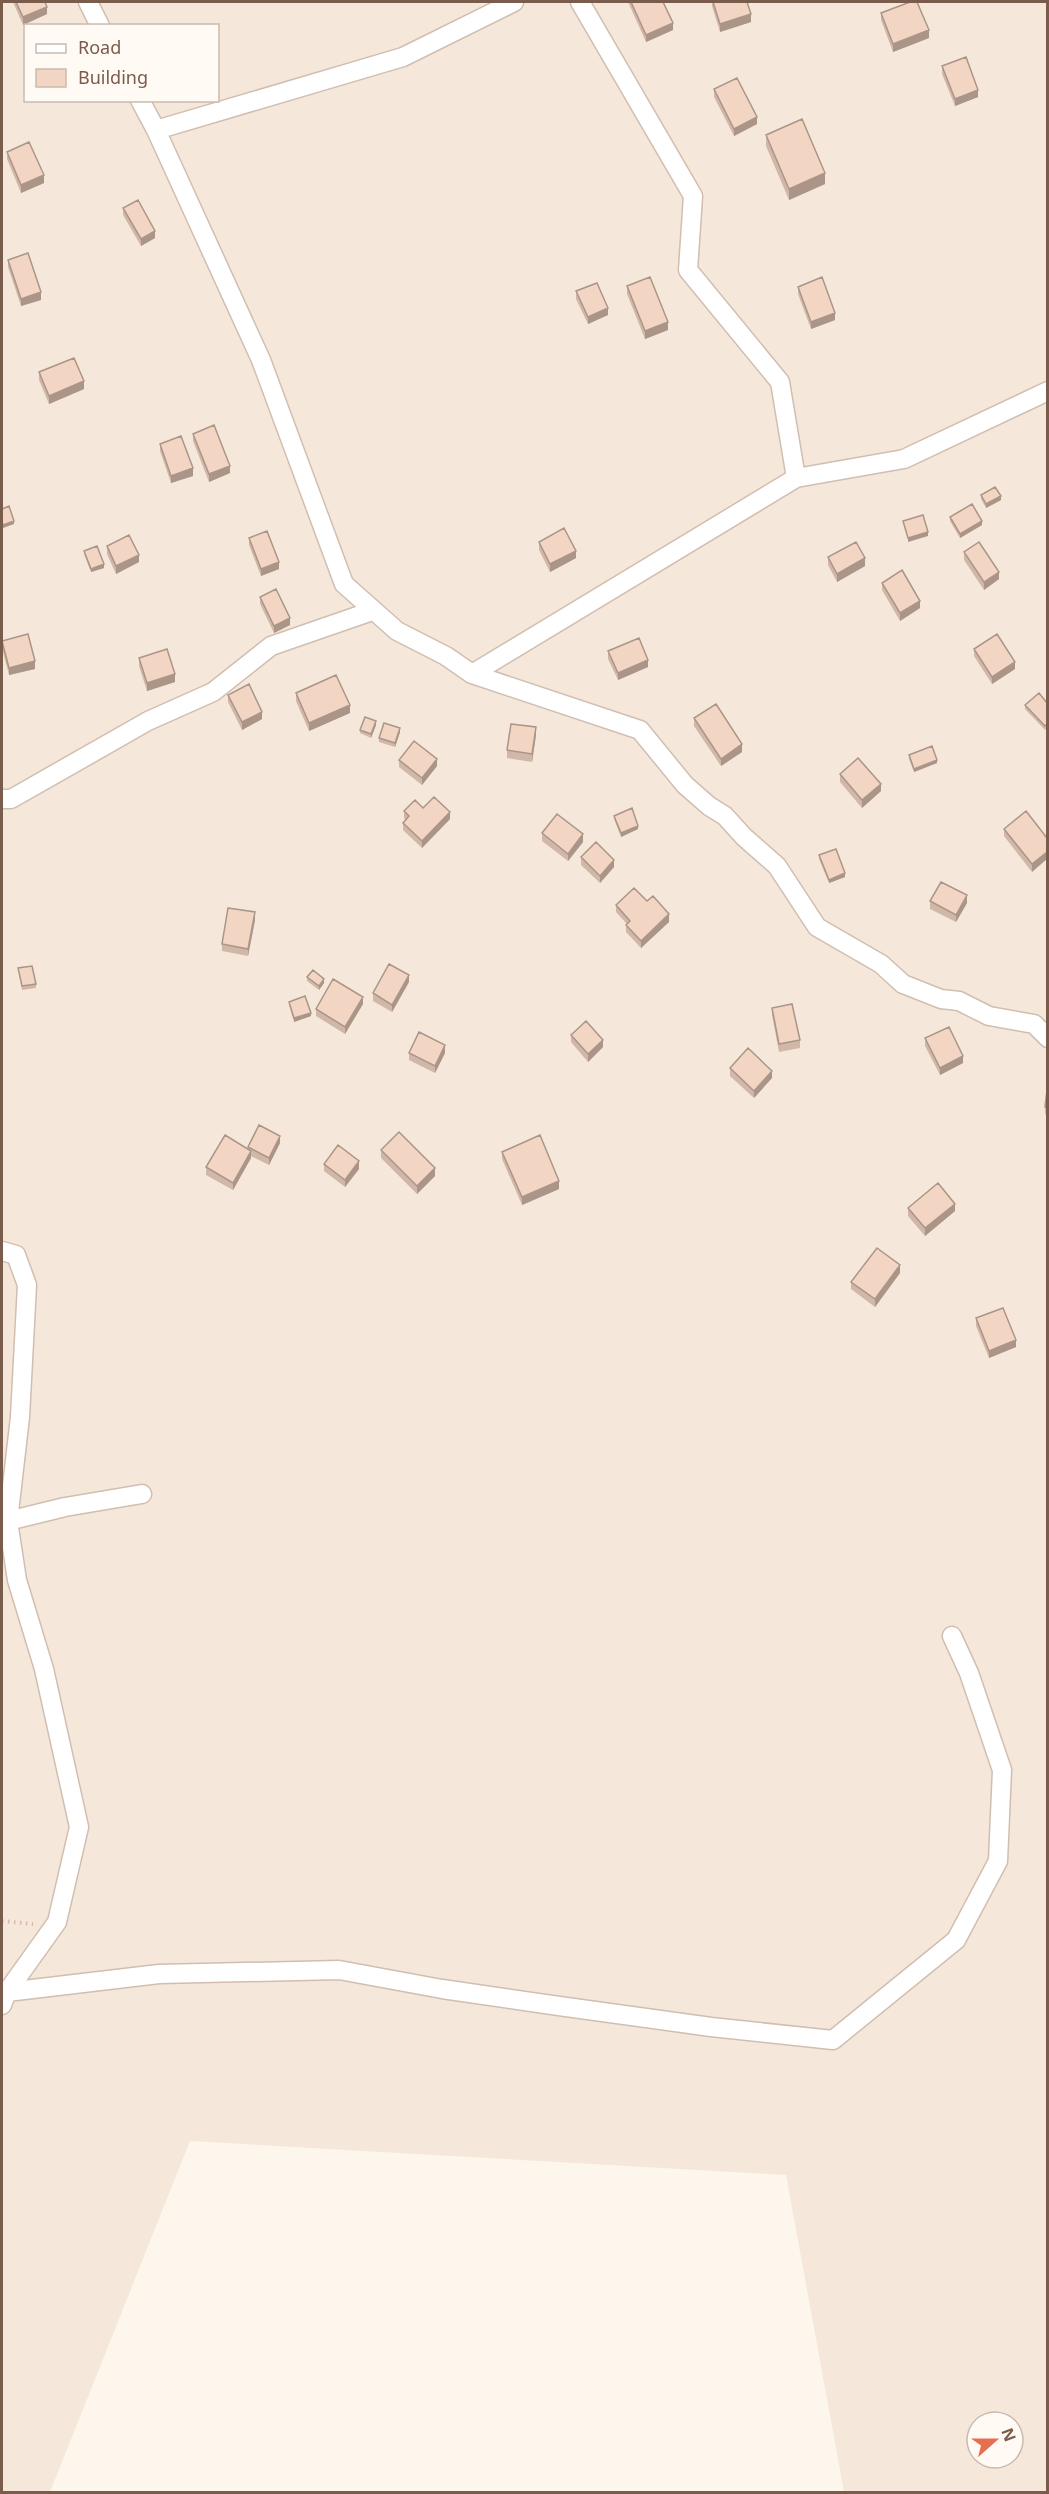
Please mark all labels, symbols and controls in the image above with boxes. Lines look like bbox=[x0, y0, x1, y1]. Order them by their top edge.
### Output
legend bbox=[24, 24, 219, 102]
text: Road bbox=[78, 35, 121, 59]
text: Building bbox=[78, 65, 148, 89]
north arrow bbox=[965, 2410, 1025, 2470]
text: N bbox=[996, 2425, 1022, 2445]

